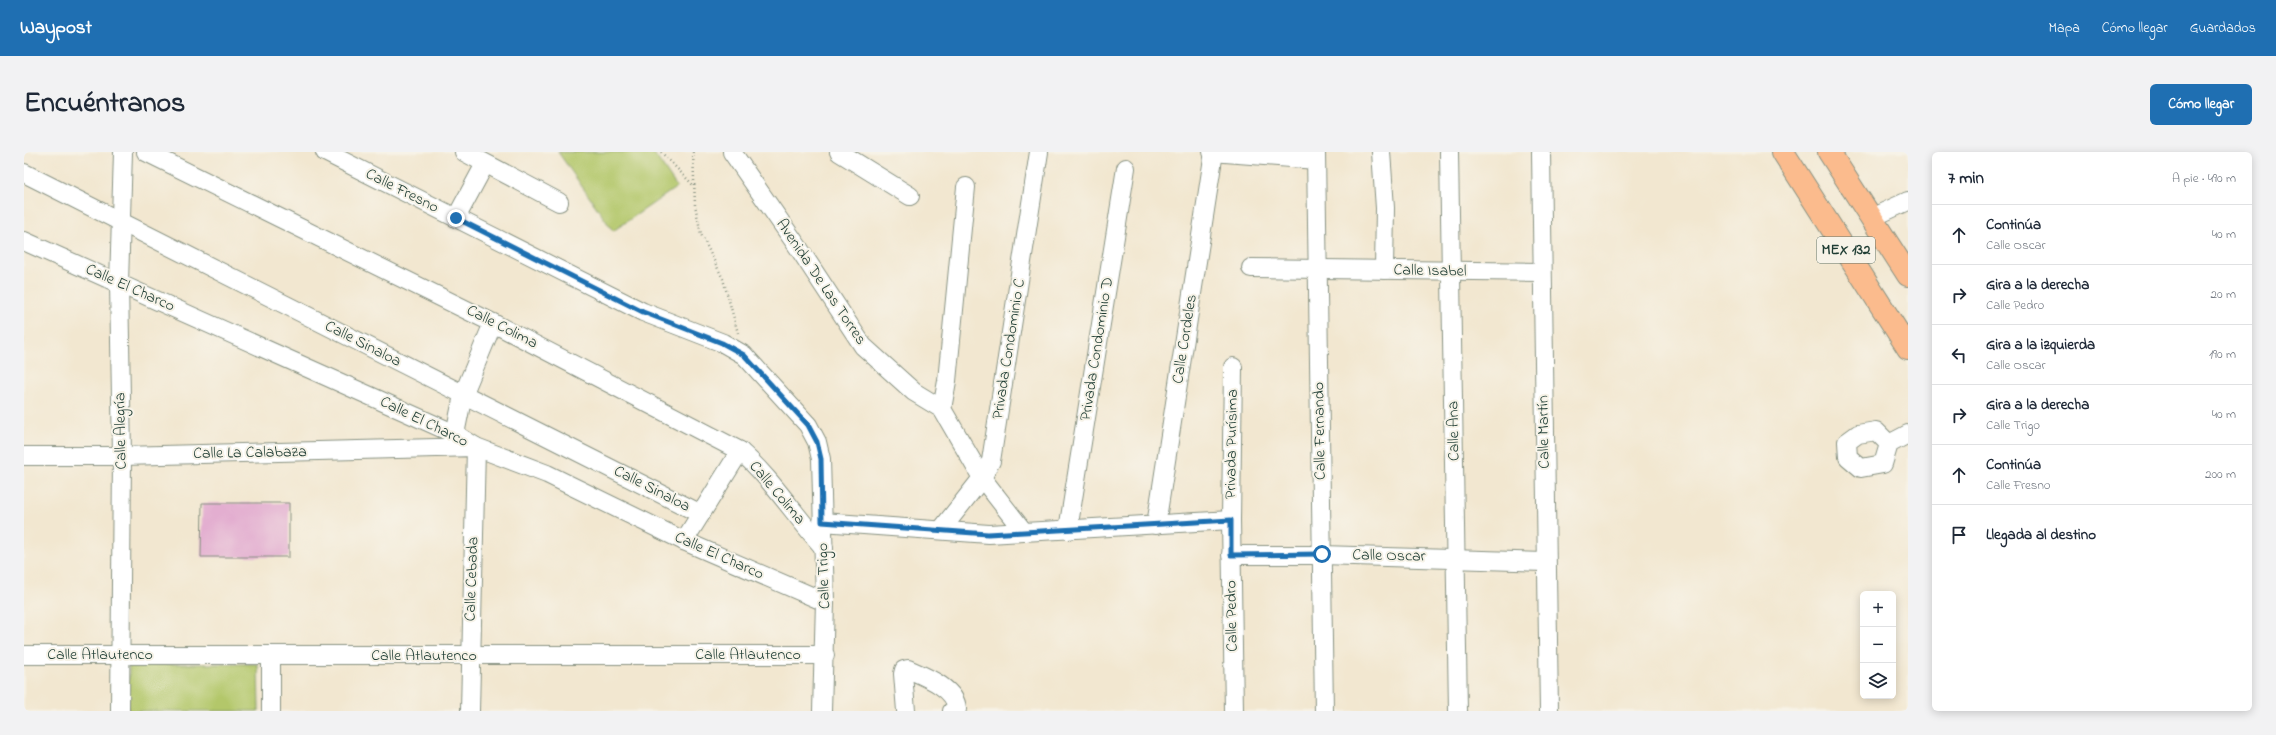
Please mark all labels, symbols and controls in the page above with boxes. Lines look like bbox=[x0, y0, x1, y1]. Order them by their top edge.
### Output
text: Waypost bbox=[20, 15, 92, 42]
text: Mapa bbox=[2049, 18, 2080, 39]
text: Cómo llegar bbox=[2102, 18, 2168, 39]
text: Guardados bbox=[2190, 18, 2256, 39]
text: Encuéntranos bbox=[24, 84, 185, 125]
button: Cómo llegar bbox=[2150, 84, 2252, 125]
street label: Calle Fresno bbox=[361, 162, 443, 220]
text: 7 min bbox=[1948, 166, 1984, 191]
text: A pie · 490 m bbox=[2172, 169, 2236, 188]
route end bbox=[447, 209, 465, 227]
street label: Avenida De Las Torres bbox=[770, 214, 872, 350]
text: Continúa bbox=[1986, 214, 2041, 236]
icon: ahead bbox=[1948, 224, 1970, 246]
text: 40 m bbox=[2212, 225, 2236, 244]
text: Calle Oscar bbox=[1986, 236, 2046, 255]
road number: MEX 132 bbox=[1817, 237, 1875, 263]
street label: Calle El Charco bbox=[81, 258, 179, 318]
street label: Calle Isabel bbox=[1393, 258, 1467, 284]
text: Gira a la derecha bbox=[1986, 274, 2089, 296]
street label: Privada Condominio D bbox=[1074, 275, 1120, 423]
street label: Privada Condominio C bbox=[986, 277, 1032, 421]
icon: right bbox=[1948, 284, 1970, 306]
text: 20 m bbox=[2211, 285, 2236, 304]
street label: Calle Cordeles bbox=[1166, 293, 1204, 385]
text: Calle Pedro bbox=[1986, 296, 2044, 315]
street label: Calle Colima bbox=[462, 299, 542, 355]
street label: Calle Sinaloa bbox=[320, 314, 406, 374]
text: Gira a la izquierda bbox=[1986, 334, 2095, 356]
icon: left bbox=[1948, 344, 1970, 366]
text: 190 m bbox=[2209, 345, 2236, 364]
text: Calle Oscar bbox=[1986, 356, 2046, 375]
street label: Calle Fernando bbox=[1307, 382, 1333, 480]
street label: Privada Purísima bbox=[1219, 389, 1245, 499]
street label: Calle El Charco bbox=[376, 390, 472, 454]
street label: Calle Alegría bbox=[108, 392, 134, 470]
text: Gira a la derecha bbox=[1986, 394, 2089, 416]
street label: Calle Martín bbox=[1531, 395, 1557, 469]
street label: Calle Ana bbox=[1441, 401, 1467, 461]
icon: right bbox=[1948, 404, 1970, 426]
text: 40 m bbox=[2212, 405, 2236, 424]
text: Calle Trigo bbox=[1986, 416, 2040, 435]
street label: Calle La Calabaza bbox=[193, 440, 307, 466]
text: Continúa bbox=[1986, 454, 2041, 476]
street label: Calle Colima bbox=[743, 456, 811, 530]
street label: Calle Sinaloa bbox=[609, 459, 695, 519]
icon: ahead bbox=[1948, 464, 1970, 486]
text: 200 m bbox=[2205, 465, 2236, 484]
text: Calle Fresno bbox=[1986, 476, 2051, 495]
icon: arrive bbox=[1948, 524, 1970, 546]
text: Llegada al destino bbox=[1986, 524, 2096, 546]
street label: Calle El Charco bbox=[670, 526, 768, 586]
street label: Calle Cebada bbox=[459, 536, 485, 622]
street label: Calle Trigo bbox=[811, 542, 837, 610]
street label: Calle Oscar bbox=[1352, 543, 1426, 569]
route start bbox=[1313, 545, 1331, 563]
street label: Calle Pedro bbox=[1219, 580, 1245, 652]
map controls bbox=[1860, 591, 1896, 699]
button: + bbox=[1860, 591, 1896, 627]
button: − bbox=[1860, 627, 1896, 663]
street label: Calle Atlautenco bbox=[47, 643, 153, 667]
street label: Calle Atlautenco bbox=[695, 643, 801, 667]
street label: Calle Atlautenco bbox=[371, 644, 477, 668]
button: layers bbox=[1860, 663, 1896, 699]

